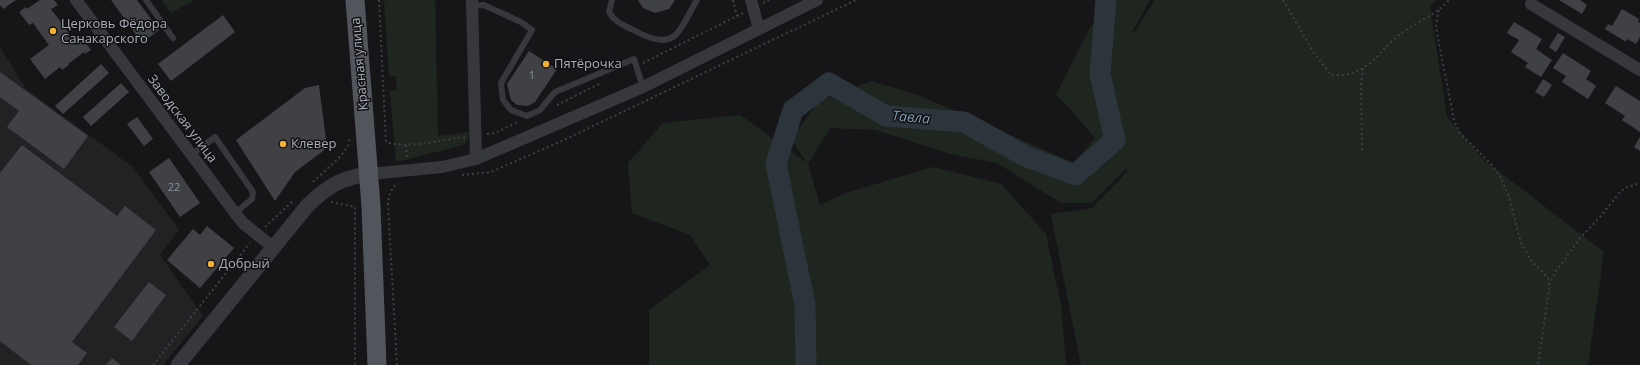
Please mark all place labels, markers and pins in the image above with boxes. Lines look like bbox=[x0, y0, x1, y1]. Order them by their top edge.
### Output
place label: Церковь Фёдора Санакарского bbox=[61, 16, 167, 47]
marker: Церковь Фёдора Санакарского bbox=[48, 26, 58, 36]
place label: Пятёрочка bbox=[554, 56, 622, 72]
marker: Пятёрочка bbox=[541, 59, 551, 69]
place label: Клевер bbox=[291, 136, 336, 152]
marker: Клевер bbox=[278, 139, 288, 149]
place label: Добрый bbox=[219, 256, 270, 272]
marker: Добрый bbox=[206, 259, 216, 269]

